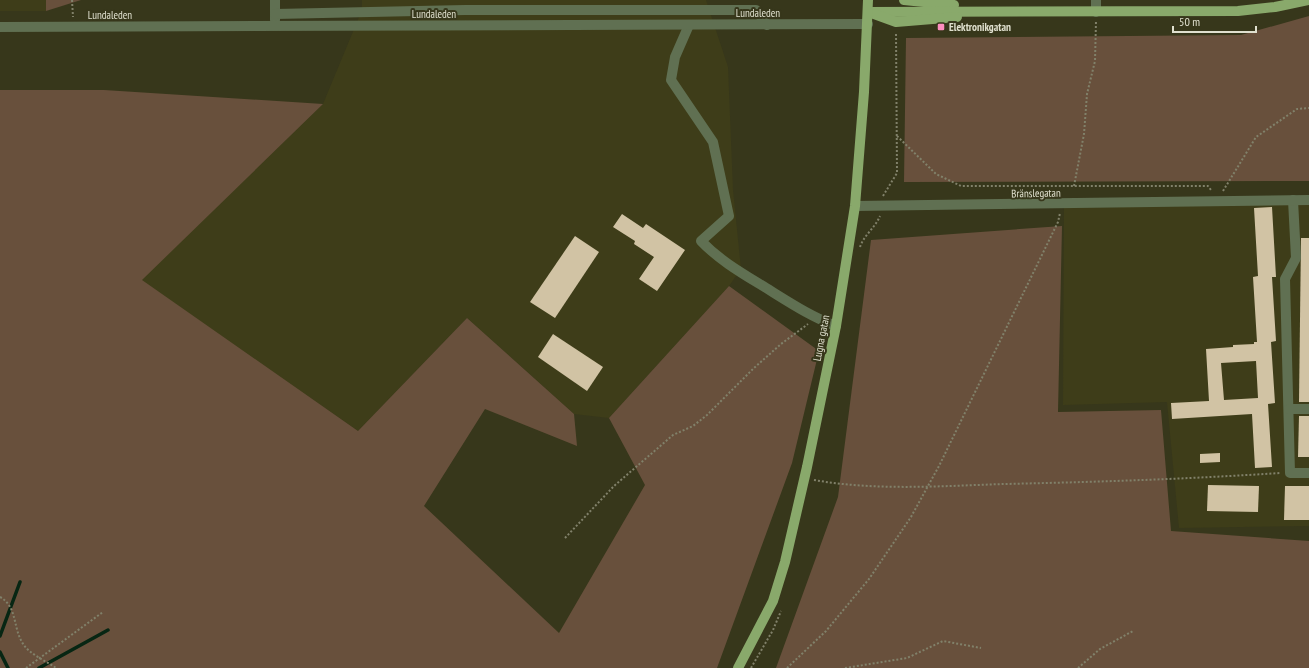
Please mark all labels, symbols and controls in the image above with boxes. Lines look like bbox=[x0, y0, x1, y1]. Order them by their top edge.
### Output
street label: Lundaleden bbox=[736, 6, 780, 20]
street label: Lundaleden bbox=[412, 7, 456, 21]
street label: Lundaleden bbox=[88, 8, 132, 22]
scale bar bbox=[1173, 8, 1256, 34]
text: 50 m bbox=[1179, 14, 1200, 29]
place label: Elektronikgatan bbox=[949, 20, 1011, 34]
marker: Elektronikgatan bbox=[936, 22, 946, 32]
street label: Bränslegatan bbox=[1011, 186, 1061, 200]
street label: Lugna gatan bbox=[810, 313, 832, 362]

